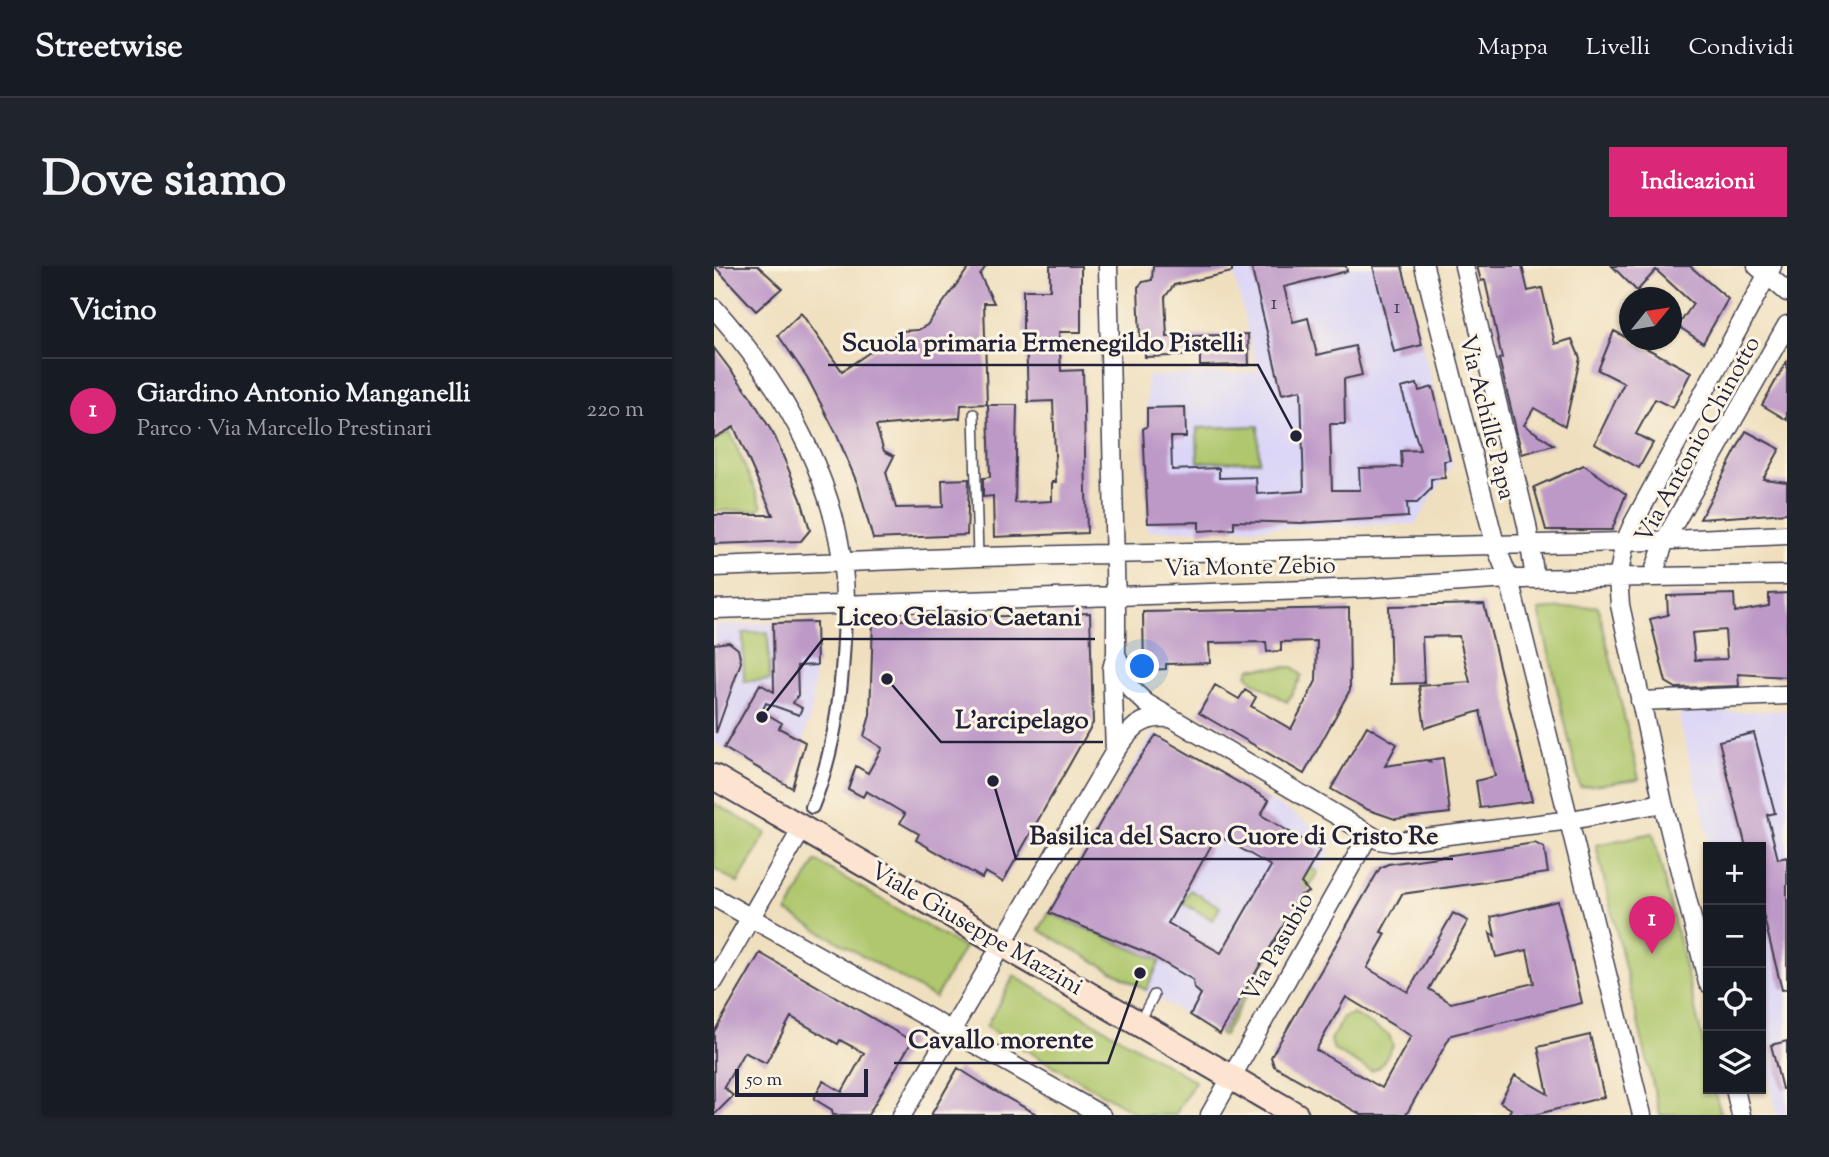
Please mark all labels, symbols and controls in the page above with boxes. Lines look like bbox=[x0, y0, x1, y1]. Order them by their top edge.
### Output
text: Streetwise bbox=[35, 24, 183, 72]
text: Mappa bbox=[1478, 31, 1548, 65]
text: Livelli bbox=[1586, 31, 1650, 65]
text: Condividi bbox=[1688, 31, 1794, 65]
text: Dove siamo bbox=[42, 147, 286, 217]
button: Indicazioni bbox=[1609, 147, 1787, 217]
north arrow bbox=[1619, 287, 1682, 350]
house number: 1 bbox=[1270, 289, 1278, 319]
text: Vicino bbox=[70, 290, 157, 333]
house number: 1 bbox=[1393, 293, 1401, 323]
callout: Scuola primaria Ermenegildo Pistelli bbox=[828, 318, 1258, 365]
text: Scuola primaria Ermenegildo Pistelli bbox=[842, 326, 1245, 363]
street label: Via Antonio Chinotto bbox=[1628, 330, 1770, 549]
street label: Via Achille Papa bbox=[1449, 332, 1523, 503]
text: Giardino Antonio Manganelli bbox=[137, 376, 470, 413]
text: 1 bbox=[89, 394, 97, 427]
text: 220 m bbox=[586, 394, 644, 427]
text: Parco · Via Marcello Prestinari bbox=[137, 413, 432, 446]
street label: Via Monte Zebio bbox=[1164, 550, 1336, 586]
callout: Liceo Gelasio Caetani bbox=[823, 592, 1095, 639]
text: Liceo Gelasio Caetani bbox=[837, 600, 1082, 637]
your location bbox=[1125, 649, 1159, 683]
callout: L'arcipelago bbox=[941, 695, 1103, 742]
text: L'arcipelago bbox=[955, 703, 1089, 740]
callout: Basilica del Sacro Cuore di Cristo Re bbox=[1016, 812, 1453, 859]
text: Basilica del Sacro Cuore di Cristo Re bbox=[1030, 819, 1438, 856]
map controls bbox=[1703, 842, 1766, 1094]
button: + bbox=[1703, 842, 1766, 905]
street label: Viale Giuseppe Mazzini bbox=[863, 855, 1089, 1005]
street label: Via Pasubio bbox=[1235, 887, 1323, 1009]
pin: 1 bbox=[1629, 896, 1675, 954]
button: − bbox=[1703, 905, 1766, 968]
button: locate bbox=[1703, 968, 1766, 1031]
callout: Cavallo morente bbox=[894, 1016, 1108, 1063]
text: Cavallo morente bbox=[908, 1023, 1094, 1060]
button: layers bbox=[1703, 1031, 1766, 1094]
scale bar bbox=[735, 1066, 868, 1098]
text: 50 m bbox=[746, 1067, 782, 1094]

